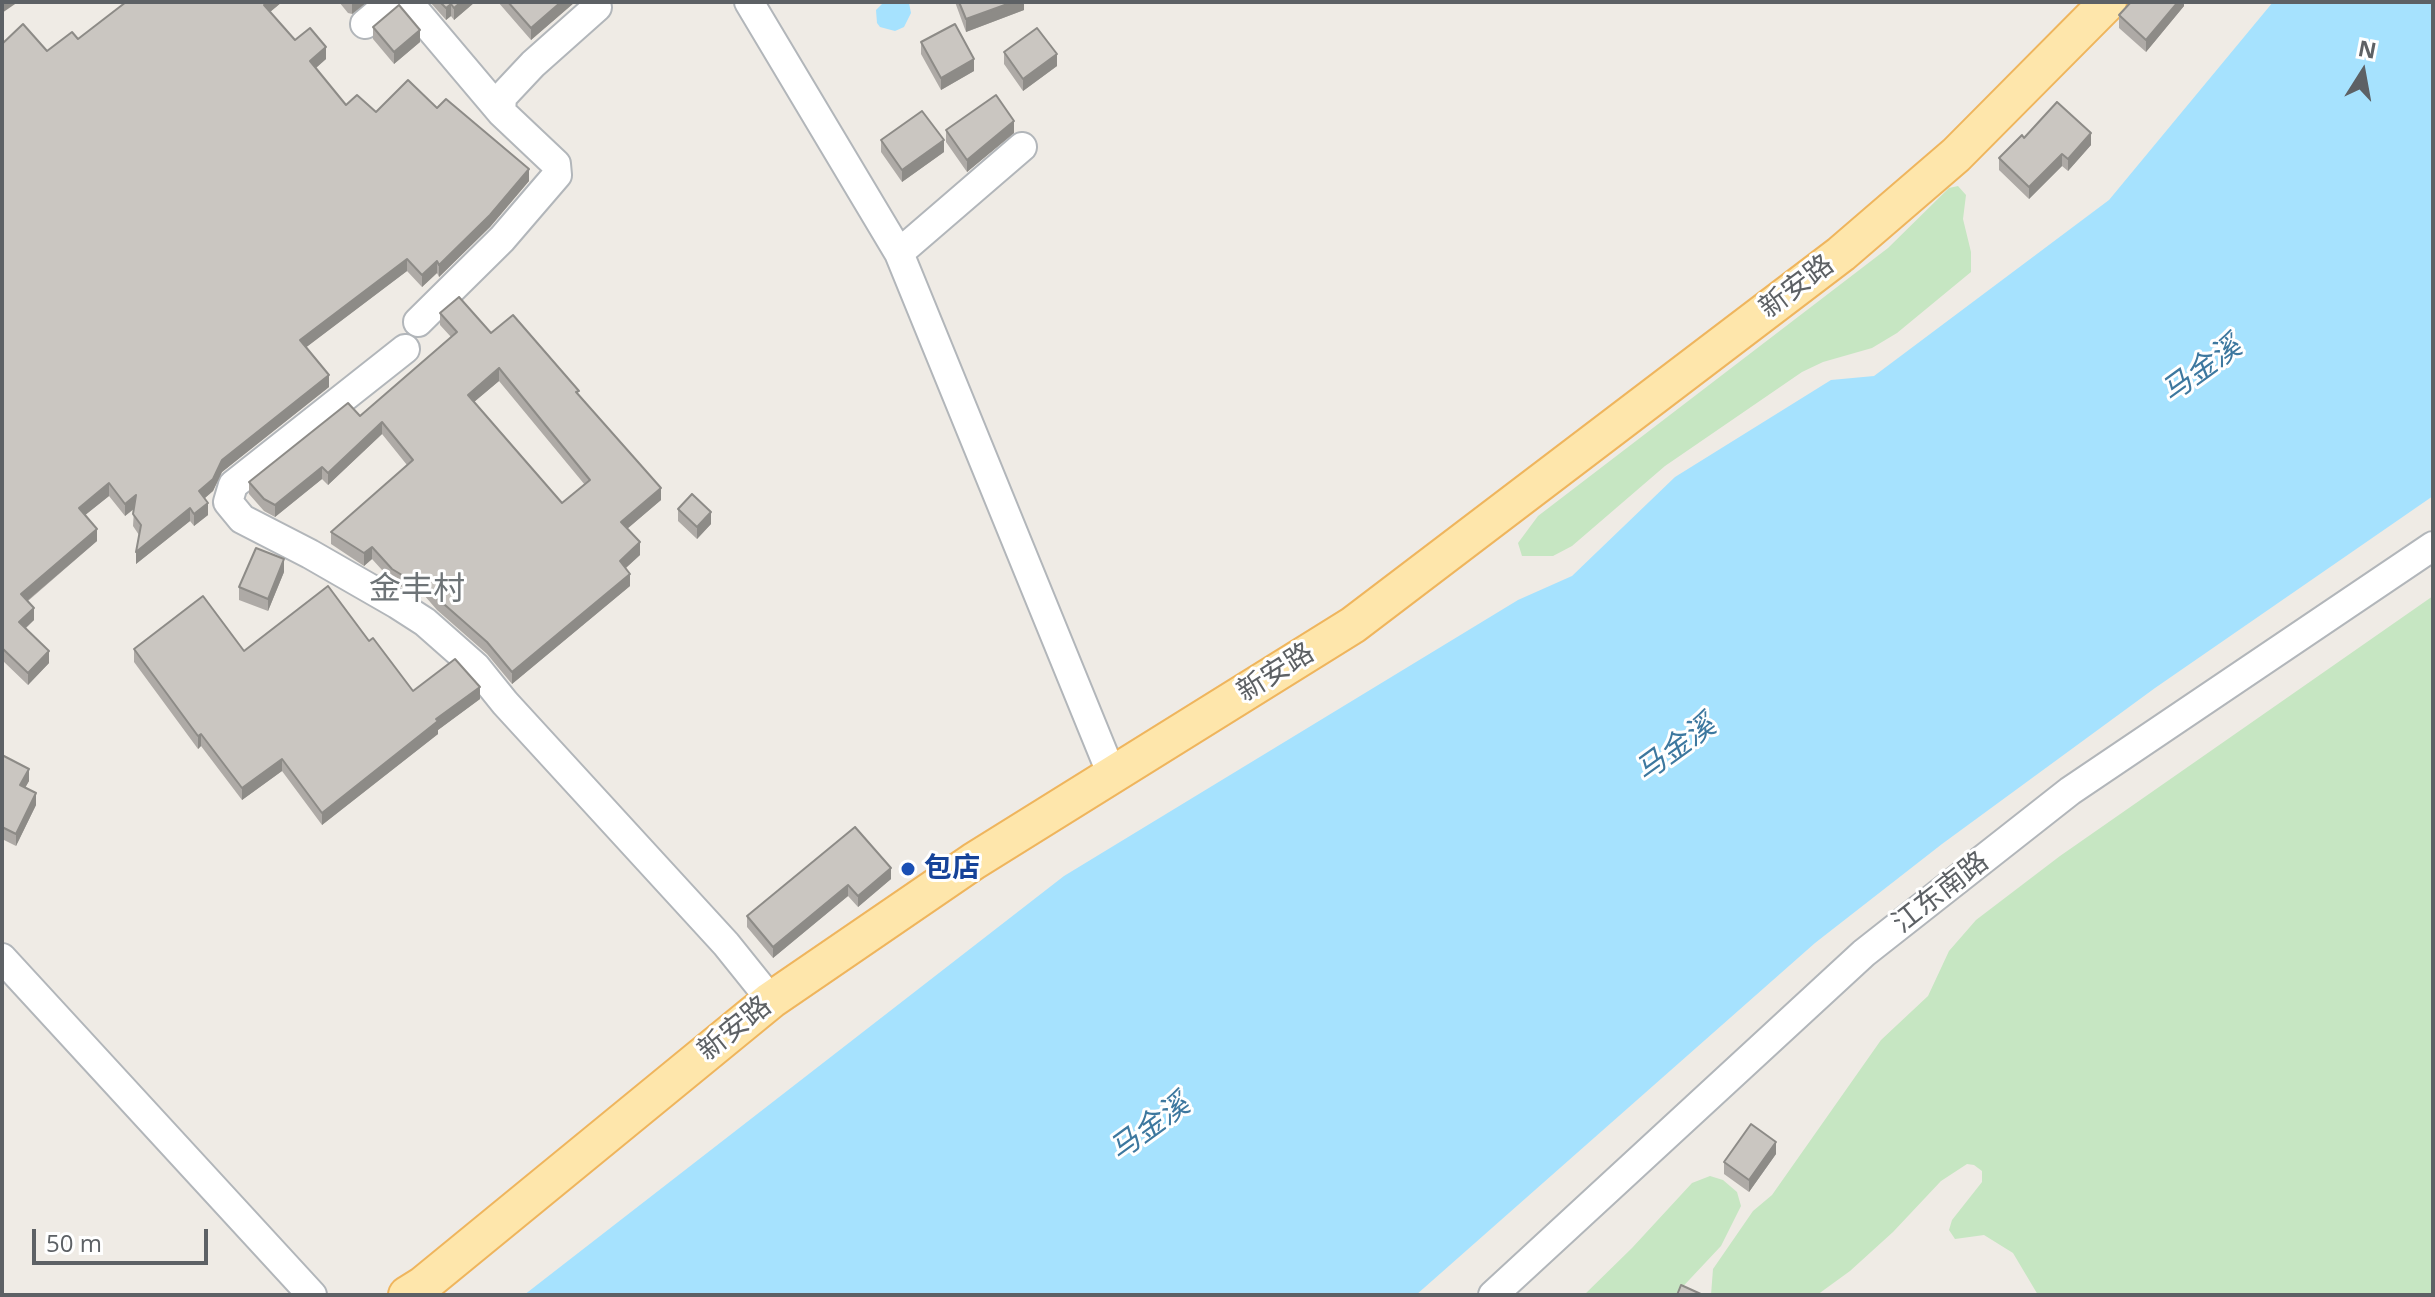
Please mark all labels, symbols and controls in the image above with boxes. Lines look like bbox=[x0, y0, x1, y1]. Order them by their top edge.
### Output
north arrow bbox=[2323, 32, 2403, 112]
text: N bbox=[2356, 32, 2379, 65]
street label: 新安路 bbox=[1753, 248, 1841, 326]
water label: 马金溪 bbox=[2155, 329, 2249, 411]
district label: 金丰村 bbox=[369, 571, 465, 609]
street label: 新安路 bbox=[1231, 636, 1321, 710]
water label: 马金溪 bbox=[1629, 708, 1723, 790]
street label: 江东南路 bbox=[1887, 845, 1995, 941]
place label: 包店 bbox=[924, 852, 980, 886]
marker: 包店 bbox=[899, 860, 917, 878]
street label: 新安路 bbox=[692, 990, 778, 1068]
water label: 马金溪 bbox=[1103, 1087, 1197, 1169]
scale bar bbox=[36, 1213, 212, 1263]
text: 50 m bbox=[46, 1226, 102, 1259]

